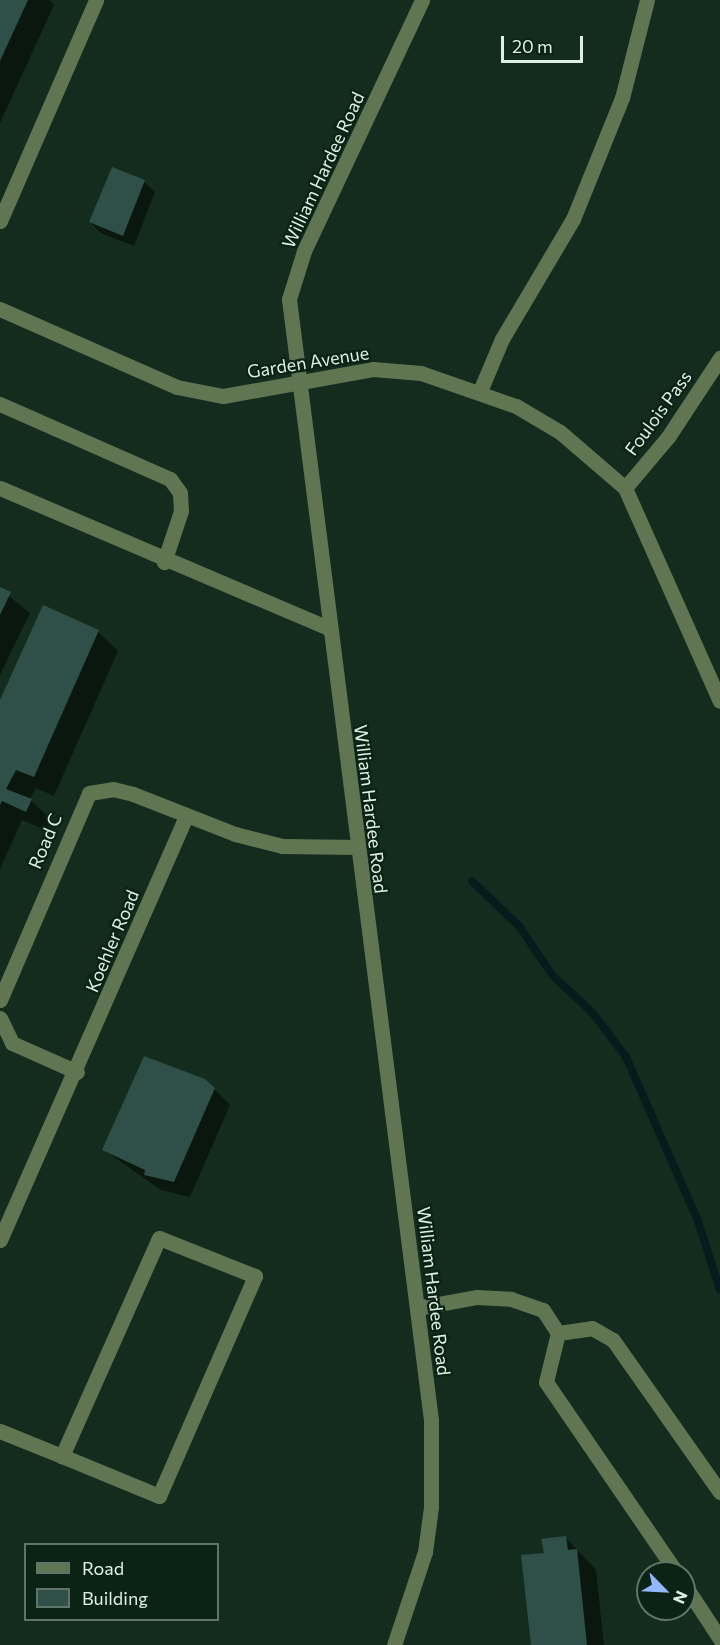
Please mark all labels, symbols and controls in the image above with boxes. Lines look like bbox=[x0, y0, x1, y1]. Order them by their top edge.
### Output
scale bar bbox=[504, 24, 586, 62]
text: 20 m bbox=[512, 35, 553, 57]
street label: William Hardee Road bbox=[277, 88, 369, 252]
street label: Garden Avenue bbox=[245, 342, 371, 382]
street label: Foulois Pass bbox=[620, 366, 696, 460]
street label: William Hardee Road bbox=[350, 723, 392, 895]
street label: Road C bbox=[24, 810, 66, 872]
street label: Koehler Road bbox=[81, 887, 143, 995]
street label: William Hardee Road bbox=[413, 1205, 455, 1377]
legend bbox=[24, 1543, 219, 1621]
text: Road bbox=[82, 1557, 124, 1579]
north arrow bbox=[636, 1561, 696, 1621]
text: Building bbox=[82, 1587, 148, 1609]
text: N bbox=[670, 1588, 692, 1607]

